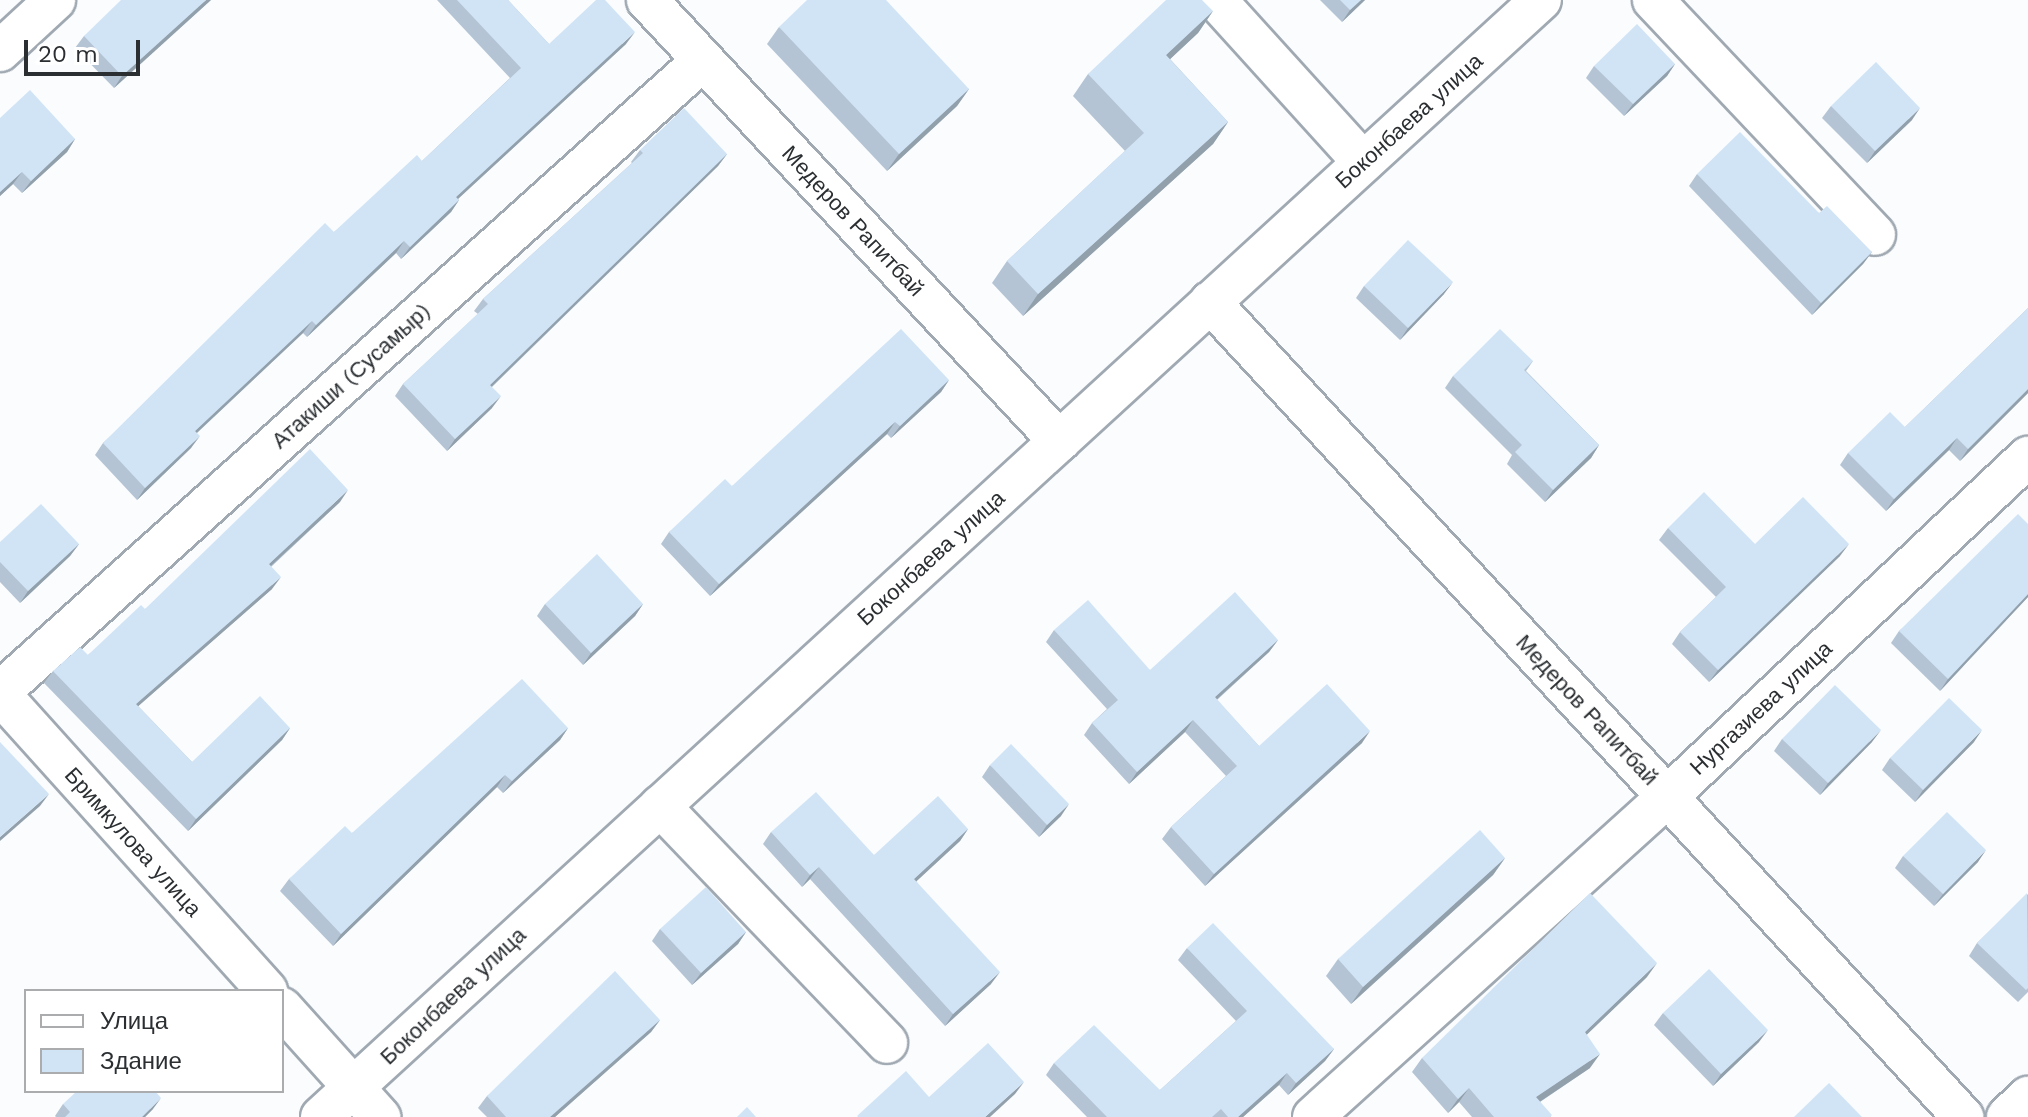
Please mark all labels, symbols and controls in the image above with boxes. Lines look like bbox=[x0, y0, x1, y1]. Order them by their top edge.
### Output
scale bar bbox=[28, 24, 144, 74]
text: 20 m bbox=[38, 40, 98, 68]
street label: Боконбаева улица bbox=[1330, 48, 1488, 194]
street label: Медеров Рапитбай bbox=[776, 140, 930, 302]
street label: Атакиши (Сусамыр) bbox=[266, 298, 436, 454]
street label: Боконбаева улица bbox=[852, 485, 1010, 631]
street label: Медеров Рапитбай bbox=[1510, 629, 1664, 791]
street label: Нургазиева улица bbox=[1684, 635, 1838, 781]
street label: Бримкулова улица bbox=[59, 762, 207, 922]
street label: Боконбаева улица bbox=[375, 922, 531, 1070]
legend bbox=[24, 989, 284, 1093]
text: Улица bbox=[100, 1007, 168, 1035]
text: Здание bbox=[100, 1047, 182, 1075]

